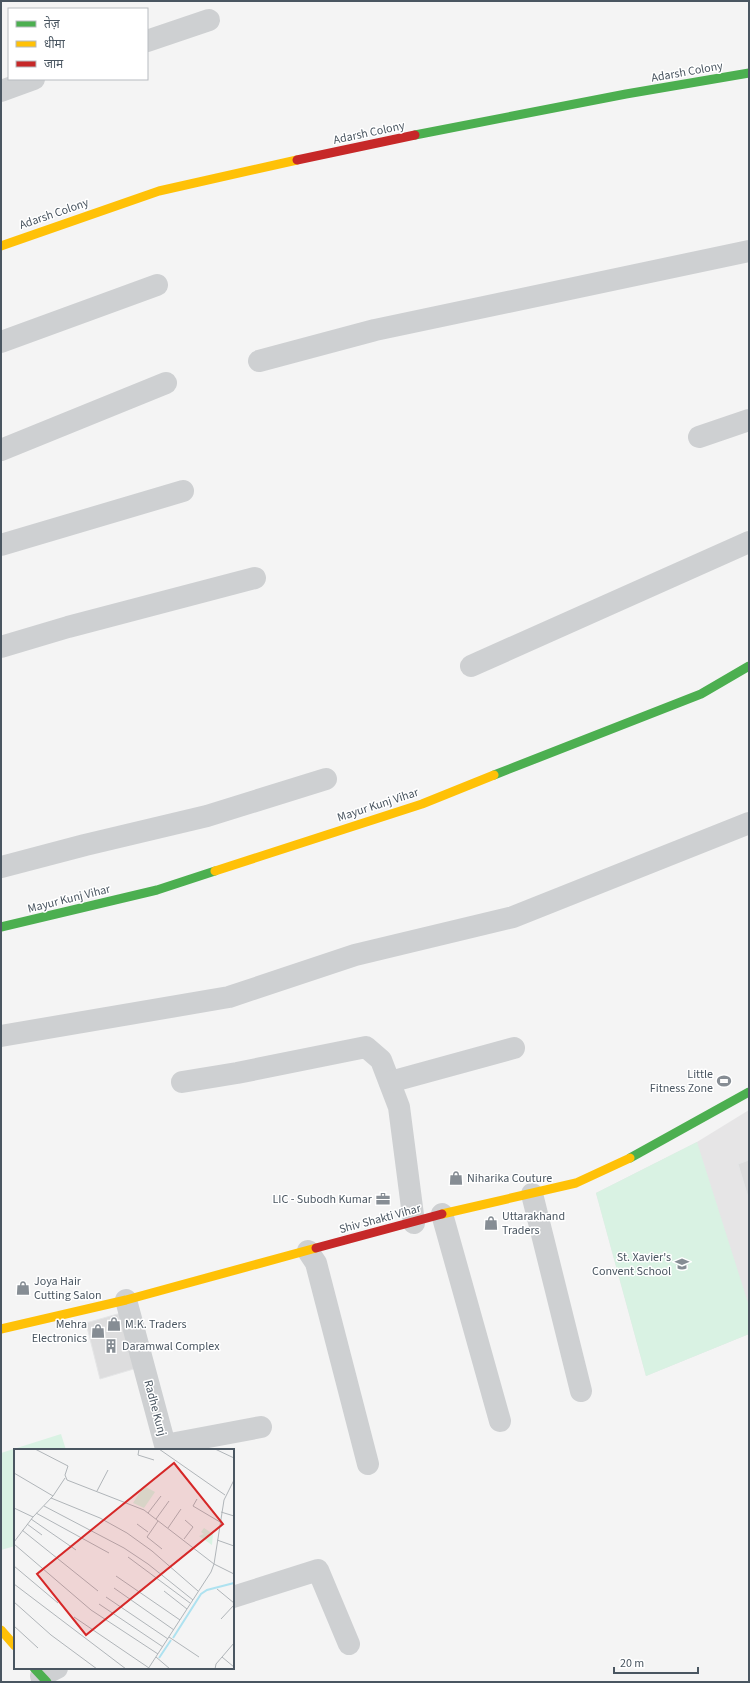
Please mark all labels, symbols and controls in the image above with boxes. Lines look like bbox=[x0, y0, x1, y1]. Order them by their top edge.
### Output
legend bbox=[8, 8, 148, 80]
text: तेज़ bbox=[44, 16, 61, 33]
text: धीमा bbox=[44, 36, 66, 53]
text: जाम bbox=[44, 56, 64, 73]
street label: Adarsh Colony bbox=[650, 57, 725, 87]
street label: Adarsh Colony bbox=[332, 117, 407, 149]
street label: Adarsh Colony bbox=[17, 194, 91, 234]
street label: Mayur Kunj Vihar bbox=[335, 784, 422, 826]
street label: Mayur Kunj Vihar bbox=[26, 880, 113, 917]
place label: Little Fitness Zone bbox=[650, 1066, 713, 1097]
sports icon: Little Fitness Zone bbox=[716, 1073, 732, 1089]
shop icon: Niharika Couture bbox=[448, 1170, 464, 1186]
place label: Niharika Couture bbox=[467, 1170, 552, 1187]
place label: LIC - Subodh Kumar bbox=[272, 1191, 373, 1208]
office icon: LIC - Subodh Kumar bbox=[375, 1191, 391, 1207]
street label: Shiv Shakti Vihar bbox=[337, 1200, 423, 1238]
place label: Uttarakhand Traders bbox=[502, 1208, 565, 1239]
shop icon: Uttarakhand Traders bbox=[483, 1215, 499, 1231]
place label: St. Xavier's Convent School bbox=[592, 1249, 671, 1280]
school or university icon: St. Xavier's Convent School bbox=[674, 1256, 690, 1272]
place label: Joya Hair Cutting Salon bbox=[34, 1273, 102, 1304]
shop icon: Joya Hair Cutting Salon bbox=[15, 1280, 31, 1296]
place label: Mehra Electronics bbox=[32, 1316, 87, 1347]
shop icon: M.K. Traders bbox=[106, 1316, 122, 1332]
place label: M.K. Traders bbox=[125, 1316, 187, 1333]
shop icon: Mehra Electronics bbox=[90, 1323, 106, 1339]
building icon: Daramwal Complex bbox=[103, 1338, 119, 1354]
place label: Daramwal Complex bbox=[122, 1338, 220, 1355]
street label: Radhe Kunj bbox=[139, 1378, 171, 1438]
inset map bbox=[14, 1449, 234, 1669]
scale bar bbox=[614, 1649, 698, 1675]
text: 20 m bbox=[620, 1655, 644, 1672]

